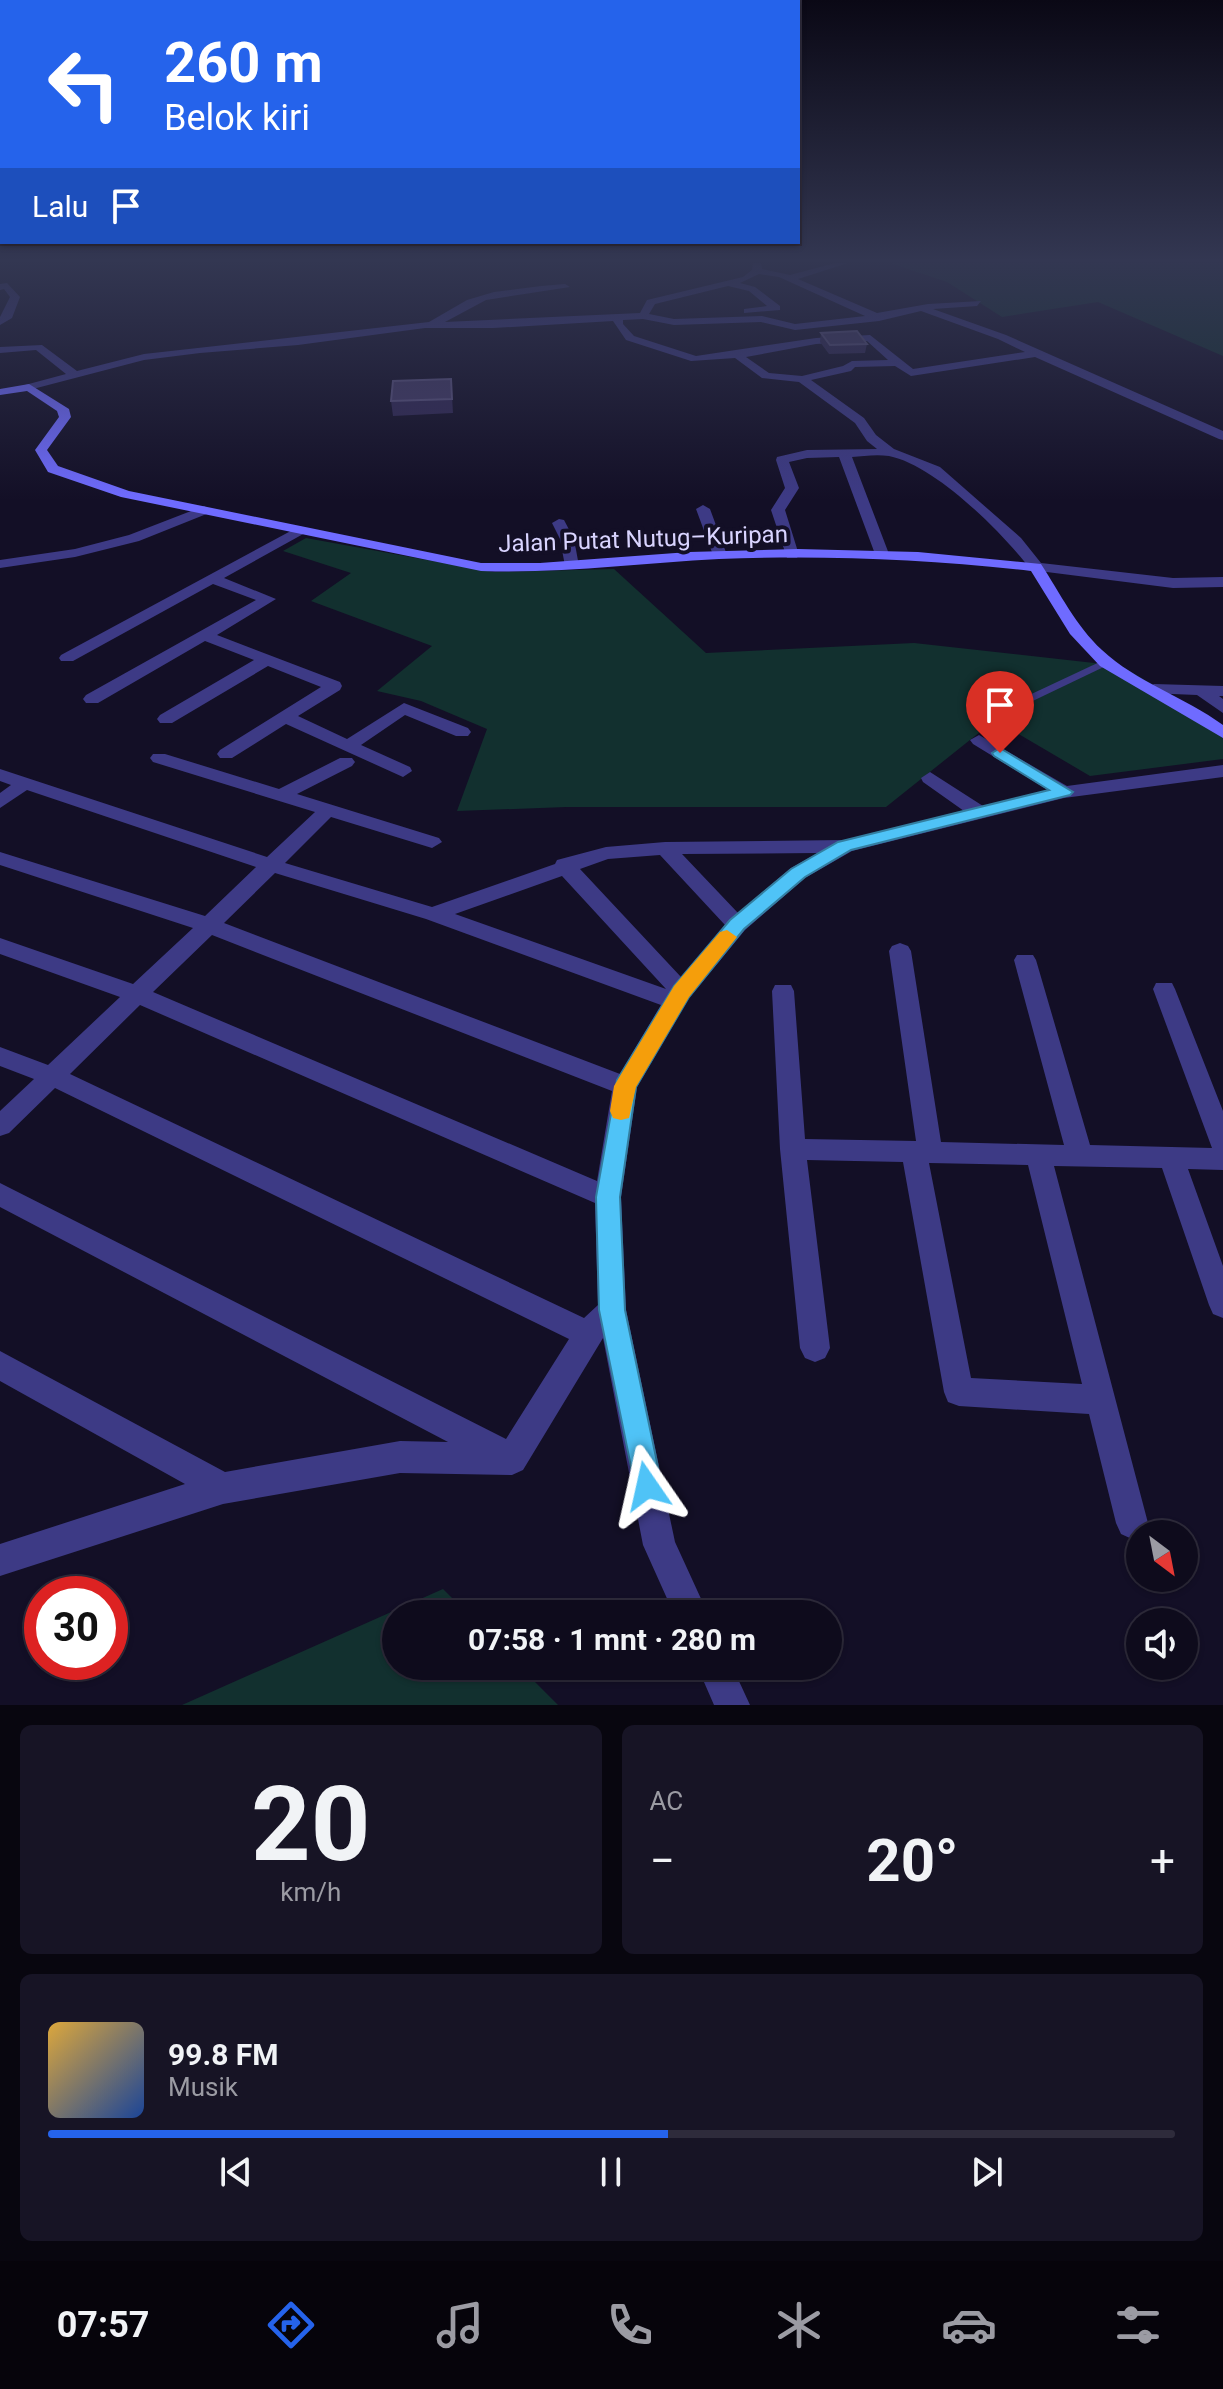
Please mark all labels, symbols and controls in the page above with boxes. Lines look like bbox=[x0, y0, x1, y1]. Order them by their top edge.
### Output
text: 260 m bbox=[164, 30, 323, 96]
icon: left bbox=[32, 32, 136, 136]
text: Belok kiri bbox=[164, 97, 310, 139]
icon: arrive bbox=[104, 184, 148, 228]
text: Lalu bbox=[32, 189, 88, 224]
street label: Jalan Putat Nutug–Kuripan bbox=[498, 520, 788, 558]
pin bbox=[966, 671, 1034, 753]
icon: arrive bbox=[978, 683, 1022, 727]
position arrow bbox=[605, 1444, 689, 1528]
north arrow bbox=[1126, 1520, 1198, 1592]
map controls bbox=[1126, 1520, 1198, 1680]
speed limit sign: 30 bbox=[24, 1576, 128, 1680]
button: sound bbox=[1126, 1608, 1198, 1680]
text: 07:58 · 1 mnt · 280 m bbox=[468, 1622, 756, 1657]
text: 20 bbox=[251, 1764, 370, 1885]
text: AC bbox=[650, 1786, 683, 1816]
text: 20° bbox=[866, 1825, 958, 1896]
text: − bbox=[650, 1835, 675, 1887]
text: + bbox=[1150, 1835, 1175, 1887]
text: km/h bbox=[280, 1877, 341, 1907]
text: 99.8 FM bbox=[168, 2037, 279, 2072]
text: Musik bbox=[168, 2072, 238, 2102]
icon: previous bbox=[214, 2150, 258, 2194]
icon: pause bbox=[589, 2150, 633, 2194]
icon: next bbox=[965, 2150, 1009, 2194]
icon: directions bbox=[263, 2297, 319, 2353]
icon: music bbox=[432, 2297, 488, 2353]
icon: phone bbox=[602, 2297, 658, 2353]
icon: climate bbox=[771, 2297, 827, 2353]
icon: car bbox=[941, 2297, 997, 2353]
icon: filters bbox=[1110, 2297, 1166, 2353]
text: 07:57 bbox=[57, 2304, 149, 2346]

